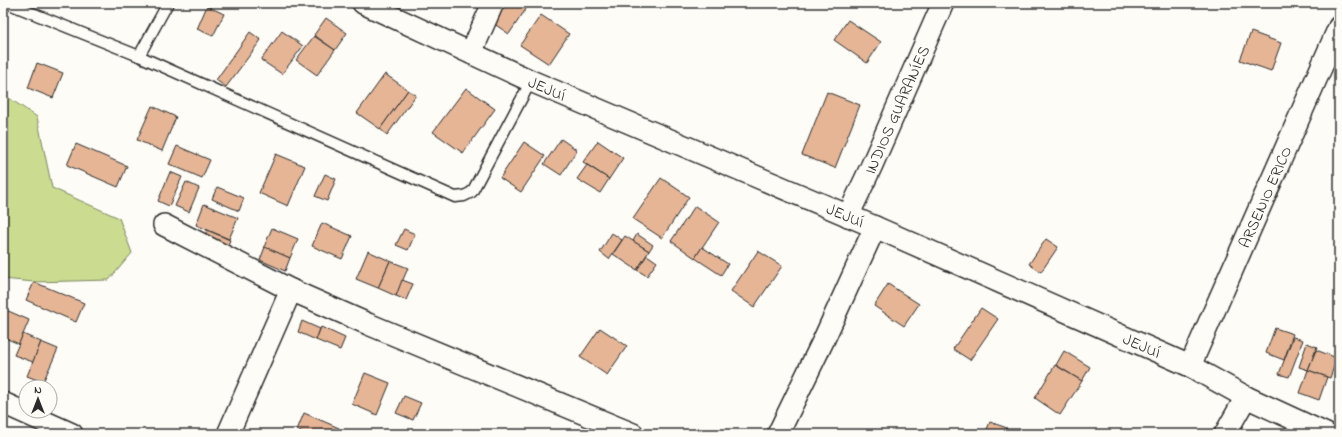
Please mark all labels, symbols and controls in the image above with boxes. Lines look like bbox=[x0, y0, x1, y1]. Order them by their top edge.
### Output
street label: INDIOS GUARANÍES bbox=[859, 42, 937, 179]
street label: JEJUÍ bbox=[524, 71, 569, 108]
street label: ARSENIO ERICO bbox=[1233, 143, 1299, 252]
street label: JEJUÍ bbox=[822, 198, 868, 235]
street label: JEJUÍ bbox=[1119, 328, 1164, 366]
north arrow bbox=[18, 379, 58, 419]
text: N bbox=[34, 382, 42, 398]

